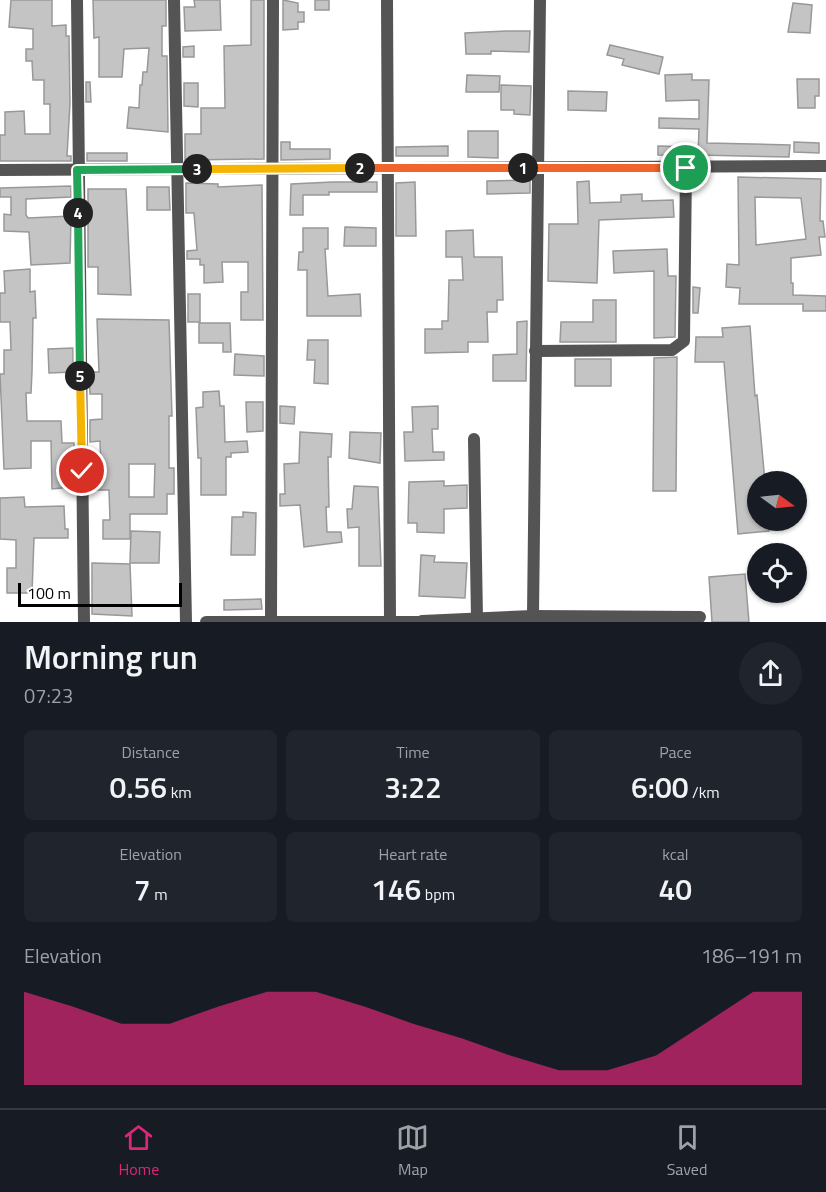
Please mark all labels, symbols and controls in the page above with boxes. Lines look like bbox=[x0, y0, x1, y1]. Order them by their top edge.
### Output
pin bbox=[660, 142, 711, 193]
icon: arrive bbox=[669, 151, 702, 184]
pin: 2 bbox=[345, 153, 375, 183]
pin: 1 bbox=[508, 153, 538, 183]
pin: 3 bbox=[182, 154, 212, 184]
text: 2 bbox=[356, 156, 364, 180]
text: 1 bbox=[519, 156, 527, 180]
text: 3 bbox=[193, 157, 201, 181]
pin: 4 bbox=[63, 198, 93, 228]
text: 4 bbox=[74, 201, 82, 225]
pin: 5 bbox=[65, 361, 95, 391]
text: 5 bbox=[76, 364, 84, 388]
pin bbox=[56, 445, 107, 496]
icon: check bbox=[65, 454, 98, 487]
north arrow bbox=[747, 471, 807, 531]
map controls bbox=[747, 471, 807, 603]
button: locate bbox=[747, 543, 807, 603]
scale bar bbox=[18, 580, 182, 608]
text: 100 m bbox=[27, 581, 71, 605]
text: Morning run bbox=[24, 632, 198, 682]
button: share bbox=[739, 642, 802, 705]
text: 07:23 bbox=[24, 680, 73, 711]
text: Distance bbox=[121, 740, 180, 764]
text: Time bbox=[396, 740, 430, 764]
text: Pace bbox=[659, 740, 692, 764]
text: 0.56 bbox=[110, 764, 167, 810]
text: 3:22 bbox=[384, 764, 442, 810]
text: 6:00 bbox=[631, 764, 689, 810]
text: km bbox=[167, 780, 192, 804]
text: /km bbox=[689, 780, 720, 804]
text: Elevation bbox=[120, 842, 182, 866]
text: Heart rate bbox=[379, 842, 447, 866]
text: kcal bbox=[662, 842, 688, 866]
text: 7 bbox=[134, 866, 151, 912]
text: 146 bbox=[371, 866, 421, 912]
text: 40 bbox=[659, 866, 692, 912]
text: m bbox=[151, 882, 168, 906]
text: bpm bbox=[421, 882, 455, 906]
text: Elevation bbox=[24, 940, 102, 971]
text: 186–191 m bbox=[701, 940, 802, 971]
tab: Home bbox=[119, 1121, 159, 1181]
tab: Map bbox=[396, 1121, 429, 1181]
tab: Saved bbox=[667, 1121, 707, 1181]

